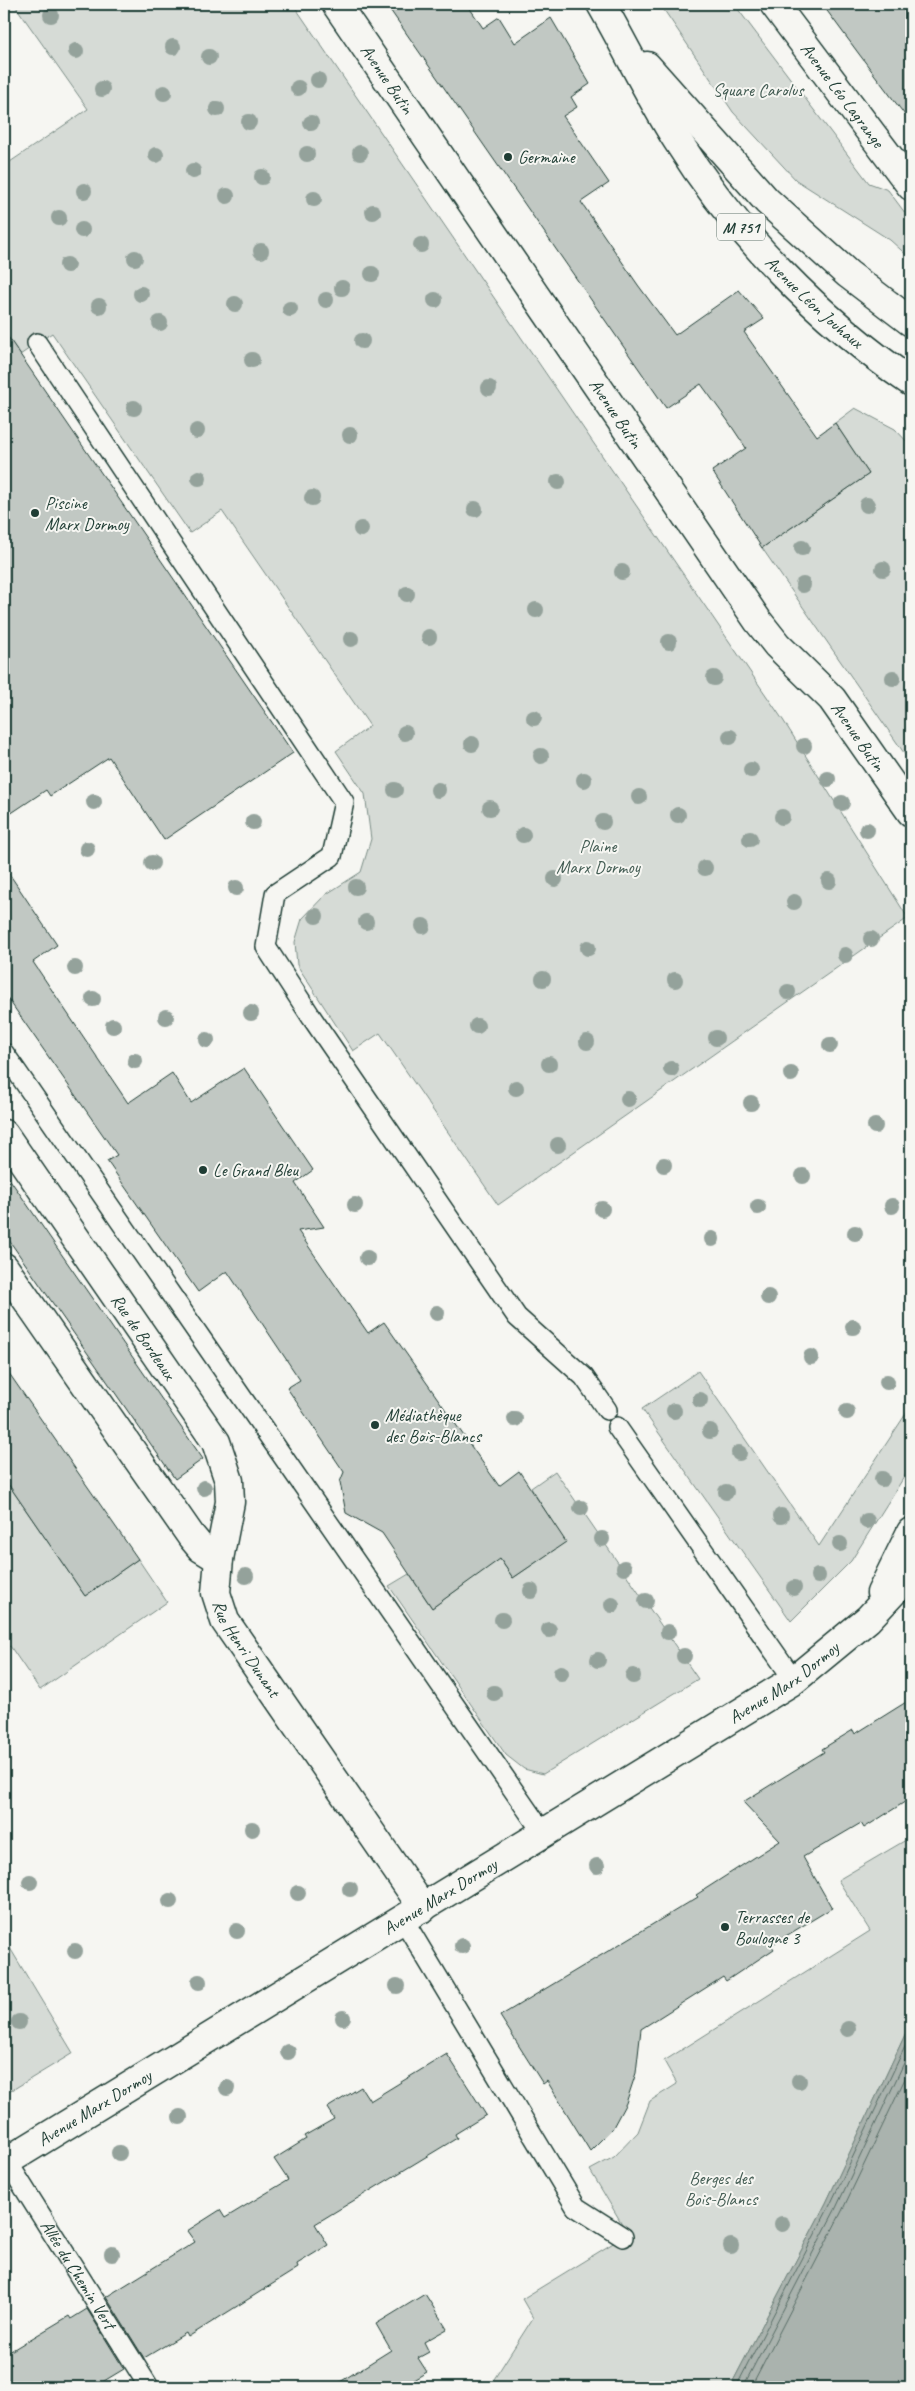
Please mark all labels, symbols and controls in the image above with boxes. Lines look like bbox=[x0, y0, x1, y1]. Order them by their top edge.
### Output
street label: Avenue Léo Lagrange bbox=[796, 38, 890, 153]
street label: Avenue Butin bbox=[356, 40, 419, 119]
park label: Square Carolus bbox=[713, 79, 805, 101]
place label: Germaine bbox=[518, 146, 576, 168]
marker: Germaine bbox=[502, 151, 514, 163]
road number: M 751 bbox=[717, 213, 765, 240]
street label: Avenue Léon Jouhaux bbox=[761, 251, 869, 354]
street label: Avenue Butin bbox=[585, 374, 648, 453]
place label: Piscine Marx Dormoy bbox=[45, 492, 131, 535]
marker: Piscine Marx Dormoy bbox=[29, 507, 41, 519]
street label: Avenue Butin bbox=[827, 698, 890, 776]
park label: Plaine Marx Dormoy bbox=[556, 835, 642, 878]
place label: Le Grand Bleu bbox=[213, 1159, 299, 1181]
marker: Le Grand Bleu bbox=[197, 1164, 209, 1176]
street label: Rue de Bordeaux bbox=[106, 1290, 182, 1385]
place label: Médiathèque des Bois-Blancs bbox=[385, 1404, 483, 1447]
marker: Médiathèque des Bois-Blancs bbox=[369, 1419, 381, 1431]
street label: Rue Henri Dunant bbox=[208, 1597, 286, 1703]
street label: Avenue Marx Dormoy bbox=[725, 1635, 845, 1728]
street label: Avenue Marx Dormoy bbox=[379, 1852, 503, 1940]
place label: Terrasses de Boulogne 3 bbox=[735, 1906, 810, 1949]
marker: Terrasses de Boulogne 3 bbox=[719, 1921, 731, 1933]
street label: Avenue Marx Dormoy bbox=[33, 2064, 157, 2151]
park label: Berges des Bois-Blancs bbox=[685, 2167, 759, 2210]
street label: Allée du Chemin Vert bbox=[36, 2216, 122, 2336]

